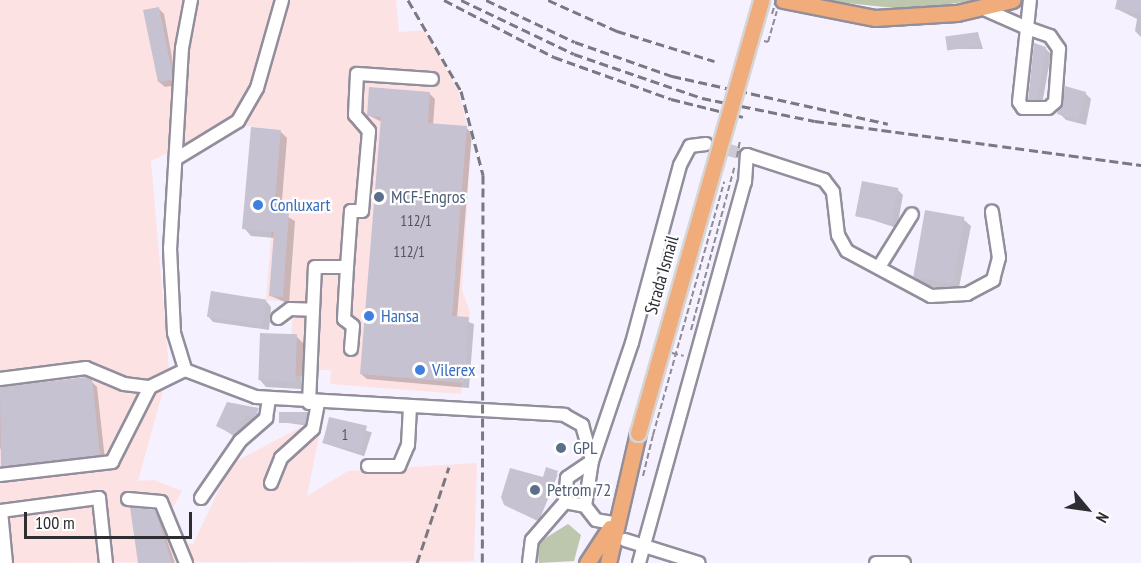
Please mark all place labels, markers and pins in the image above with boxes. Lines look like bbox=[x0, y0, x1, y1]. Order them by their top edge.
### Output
place label: MCF-Engros bbox=[391, 186, 466, 208]
marker: MCF-Engros bbox=[372, 190, 386, 204]
place label: Conluxart bbox=[270, 194, 330, 216]
marker: Conluxart bbox=[251, 198, 265, 212]
place label: Hansa bbox=[381, 305, 419, 327]
marker: Hansa bbox=[362, 309, 376, 323]
place label: Vilerex bbox=[432, 359, 475, 381]
marker: Vilerex bbox=[413, 363, 427, 377]
place label: GPL bbox=[573, 437, 597, 459]
marker: GPL bbox=[554, 441, 568, 455]
place label: Petrom 72 bbox=[547, 479, 611, 501]
marker: Petrom 72 bbox=[528, 483, 542, 497]

